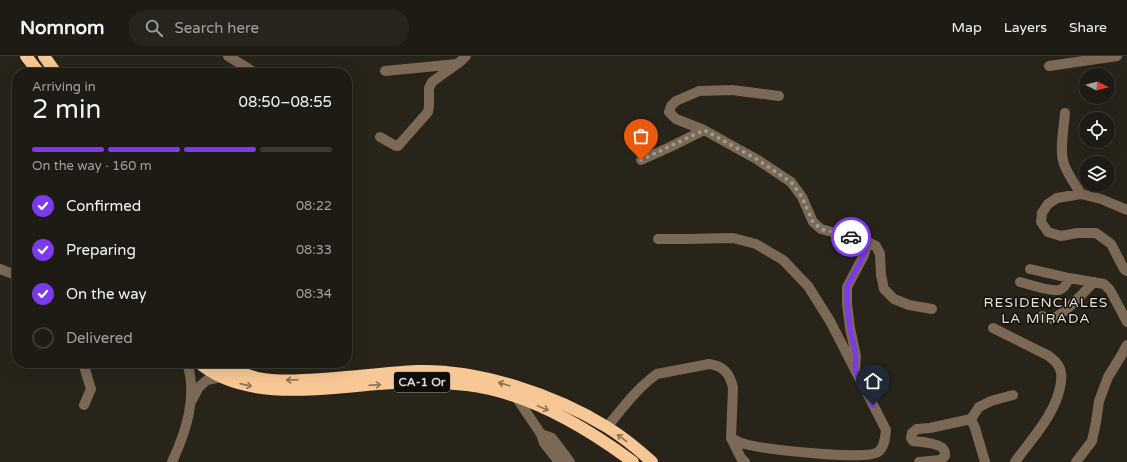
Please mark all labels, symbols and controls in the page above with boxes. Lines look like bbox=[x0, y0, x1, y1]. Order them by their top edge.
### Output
search box bbox=[129, 10, 409, 46]
text: Nomnom bbox=[20, 17, 105, 39]
icon: search bbox=[143, 17, 165, 39]
text: Search here bbox=[175, 19, 259, 37]
text: Map bbox=[952, 19, 982, 36]
text: Layers bbox=[1004, 19, 1047, 36]
text: Share bbox=[1069, 19, 1107, 36]
north arrow bbox=[1079, 68, 1115, 104]
map controls bbox=[1079, 68, 1115, 192]
text: Arriving in bbox=[32, 79, 96, 95]
text: 08:50–08:55 bbox=[239, 93, 332, 111]
text: 2 min bbox=[32, 94, 101, 125]
button: locate bbox=[1079, 112, 1115, 148]
pin bbox=[624, 119, 658, 160]
icon: bag bbox=[630, 125, 652, 147]
button: layers bbox=[1079, 156, 1115, 192]
text: On the way · 160 m bbox=[32, 158, 152, 174]
icon: check bbox=[32, 195, 54, 217]
text: Confirmed bbox=[66, 197, 141, 215]
text: 08:22 bbox=[296, 198, 332, 214]
courier bbox=[831, 217, 871, 257]
icon: car bbox=[840, 226, 862, 248]
icon: check bbox=[32, 239, 54, 261]
text: Preparing bbox=[66, 241, 136, 259]
text: 08:33 bbox=[296, 242, 332, 258]
icon: check bbox=[32, 283, 54, 305]
text: On the way bbox=[66, 285, 146, 303]
text: 08:34 bbox=[296, 286, 332, 302]
district label: RESIDENCIALES LA MIRADA bbox=[984, 294, 1109, 327]
text: Delivered bbox=[66, 329, 133, 347]
pin bbox=[856, 364, 890, 405]
icon: home bbox=[862, 370, 884, 392]
road number: CA-1 Or bbox=[394, 372, 450, 392]
one-way arrow bbox=[286, 377, 299, 384]
one-way arrow bbox=[498, 380, 511, 387]
one-way arrow bbox=[368, 381, 381, 388]
one-way arrow bbox=[239, 382, 252, 390]
one-way arrow bbox=[537, 405, 549, 413]
one-way arrow bbox=[616, 433, 627, 442]

